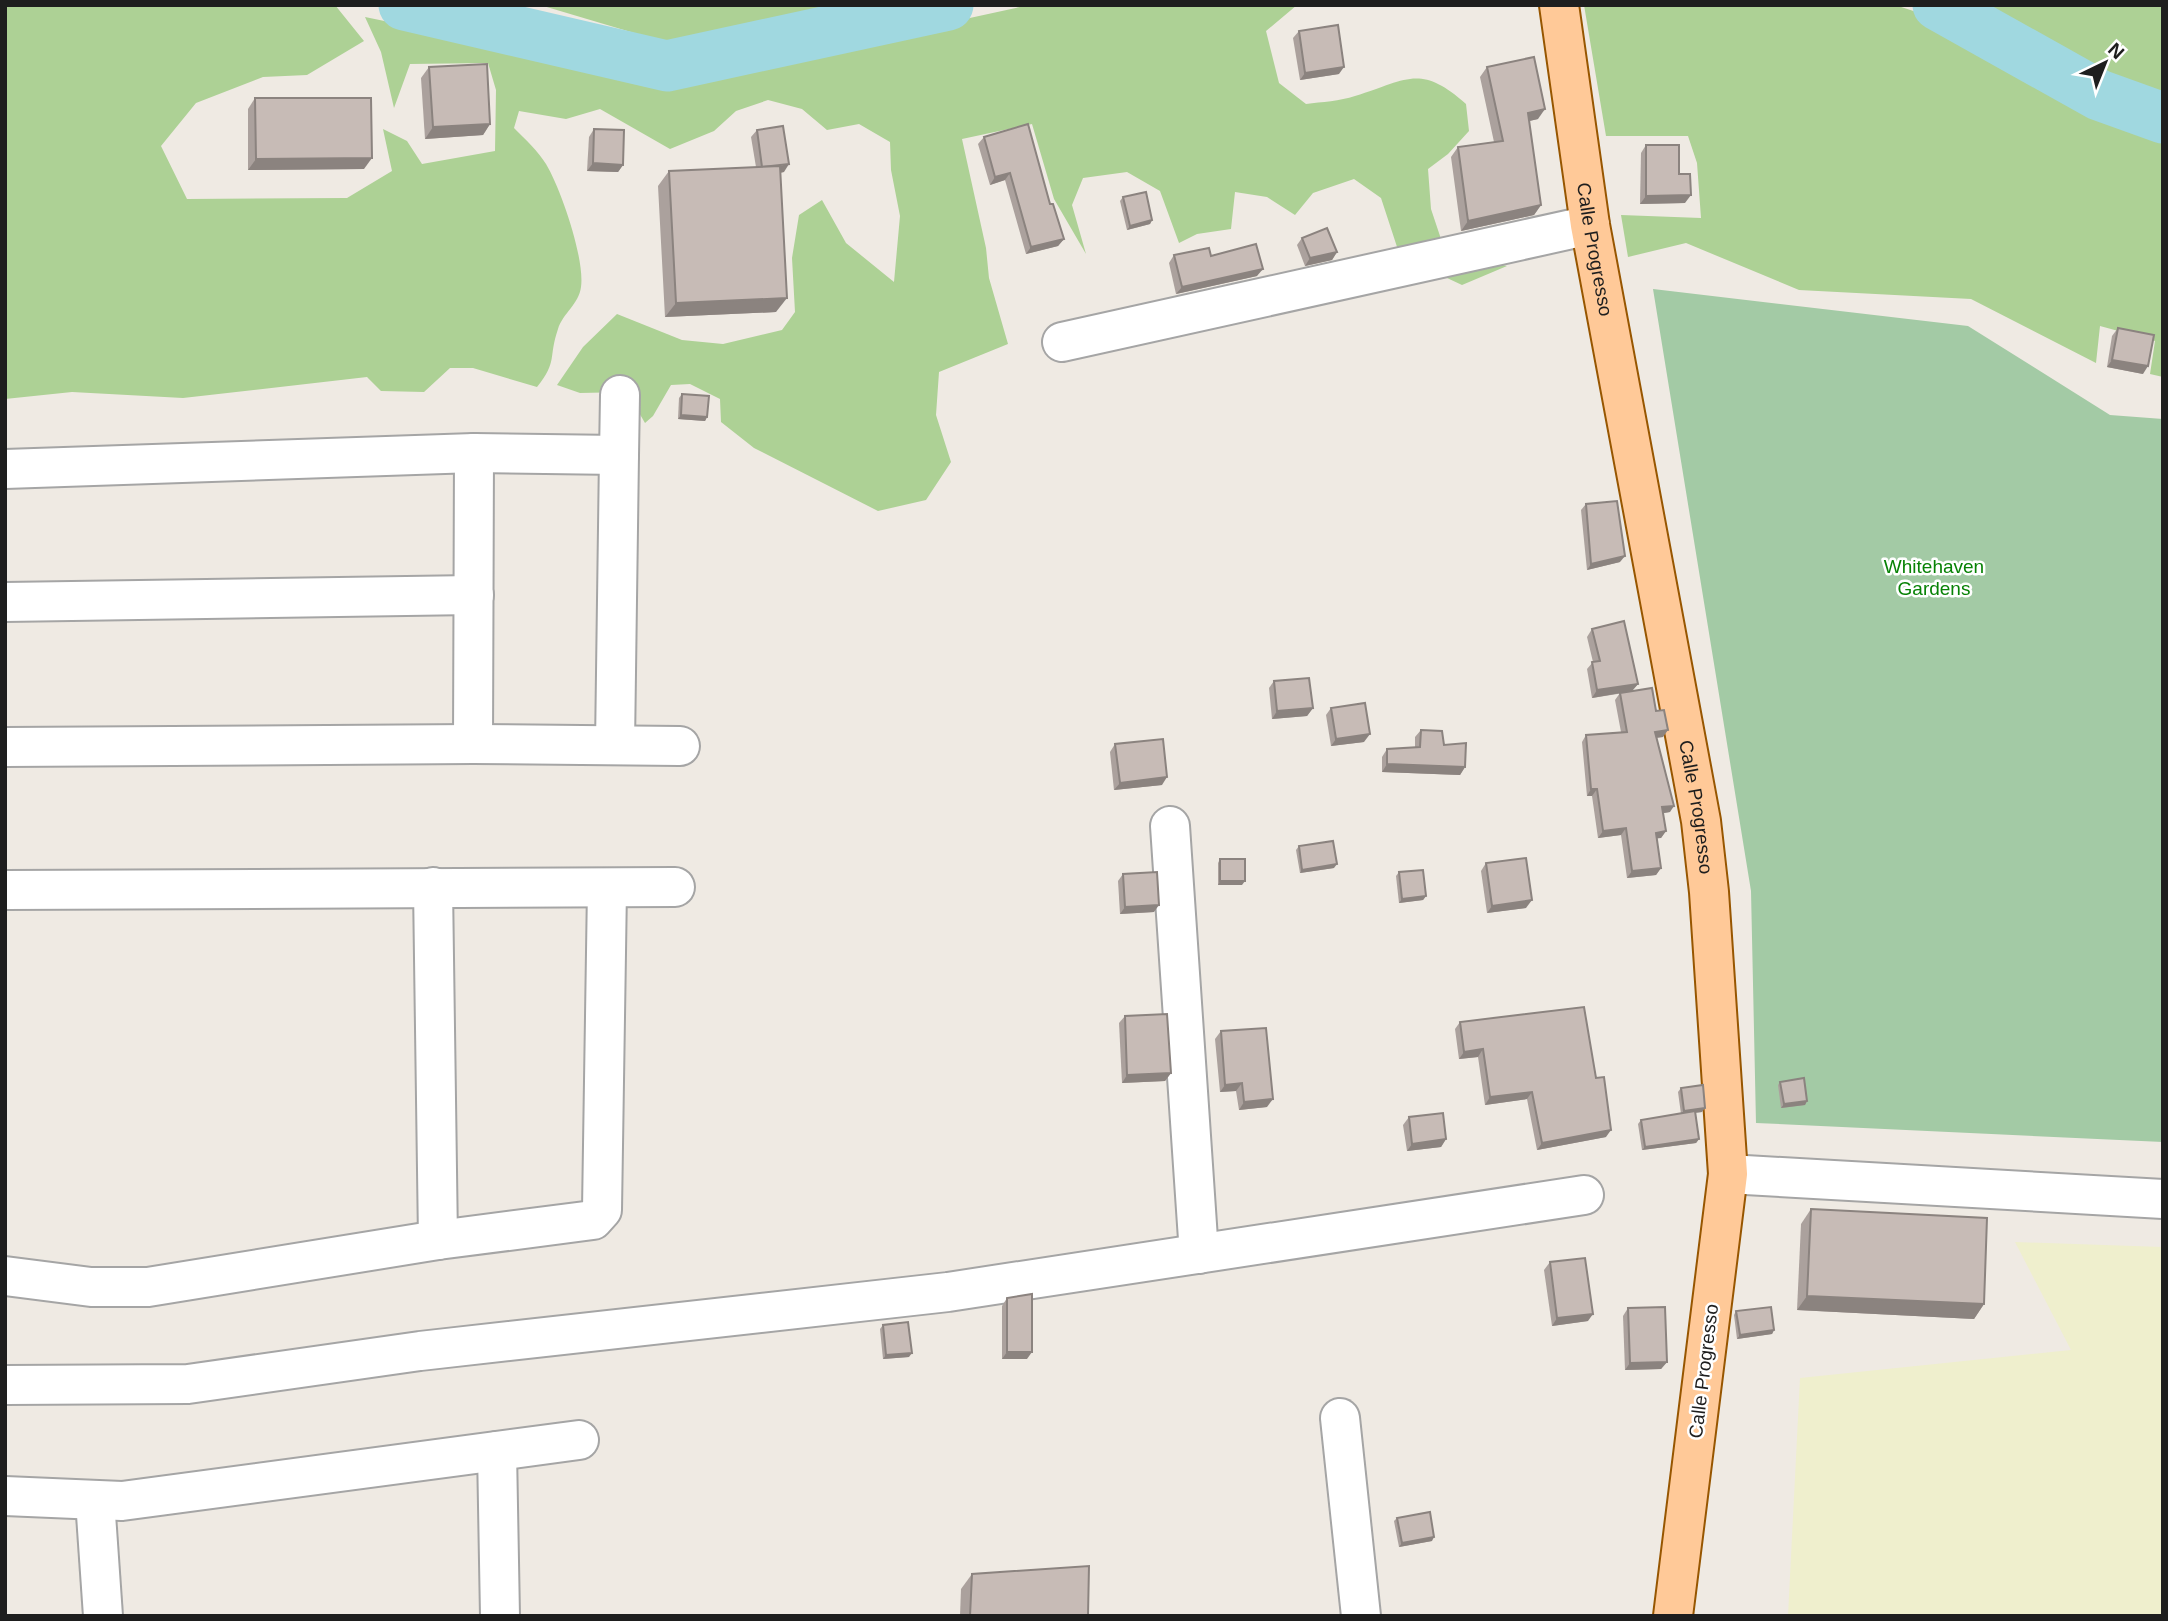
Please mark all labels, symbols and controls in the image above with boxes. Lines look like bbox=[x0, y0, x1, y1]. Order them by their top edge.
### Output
north arrow bbox=[2070, 28, 2140, 98]
text: N bbox=[2104, 39, 2128, 63]
street label: Calle Progresso bbox=[1573, 181, 1617, 318]
park label: Whitehaven Gardens bbox=[1884, 556, 1984, 599]
street label: Calle Progresso bbox=[1675, 738, 1717, 875]
street label: Calle Progresso bbox=[1685, 1303, 1722, 1439]

